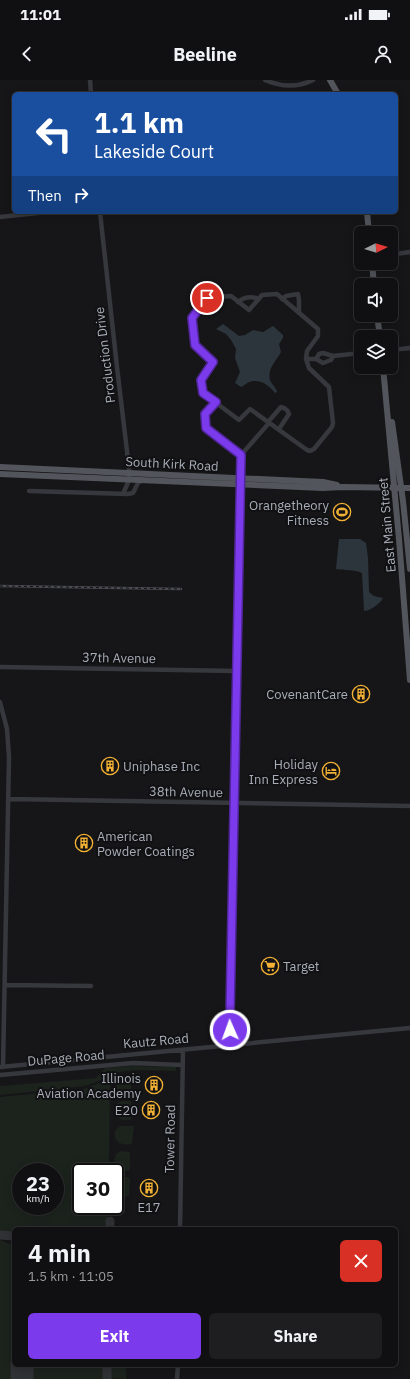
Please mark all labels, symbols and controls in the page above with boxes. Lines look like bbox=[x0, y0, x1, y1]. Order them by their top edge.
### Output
text: 11:01 bbox=[20, 5, 61, 24]
icon: back bbox=[16, 43, 38, 65]
text: Beeline bbox=[173, 43, 237, 66]
icon: person bbox=[372, 43, 394, 65]
text: 1.1 km bbox=[94, 104, 184, 141]
icon: left bbox=[28, 108, 80, 160]
text: Lakeside Court bbox=[94, 140, 214, 163]
icon: right bbox=[70, 184, 92, 206]
text: Then bbox=[28, 186, 62, 205]
north arrow bbox=[354, 226, 398, 270]
map controls bbox=[354, 226, 398, 374]
button: sound bbox=[354, 278, 398, 322]
pin bbox=[190, 281, 224, 315]
icon: arrive bbox=[196, 287, 218, 309]
street label: Production Drive bbox=[91, 306, 119, 404]
button: layers bbox=[354, 330, 398, 374]
street label: South Kirk Road bbox=[125, 453, 219, 475]
street label: East Main Street bbox=[374, 477, 400, 573]
place label: Orangetheory Fitness bbox=[249, 497, 329, 529]
sports icon: Orangetheory Fitness bbox=[332, 502, 352, 522]
street label: 37th Avenue bbox=[82, 649, 156, 667]
building icon: CovenantCare bbox=[351, 684, 371, 704]
place label: CovenantCare bbox=[266, 686, 348, 703]
building icon: Uniphase Inc bbox=[100, 756, 120, 776]
place label: Holiday Inn Express bbox=[249, 756, 319, 788]
place label: Uniphase Inc bbox=[123, 758, 200, 775]
hotel icon: Holiday Inn Express bbox=[321, 761, 341, 781]
street label: 38th Avenue bbox=[149, 783, 223, 801]
place label: American Powder Coatings bbox=[97, 828, 195, 860]
building icon: American Powder Coatings bbox=[74, 833, 94, 853]
supermarket icon: Target bbox=[260, 956, 280, 976]
place label: Target bbox=[283, 958, 319, 975]
position arrow bbox=[209, 1009, 251, 1051]
street label: Kautz Road bbox=[122, 1030, 190, 1052]
street label: DuPage Road bbox=[27, 1046, 105, 1070]
place label: Illinois Aviation Academy bbox=[37, 1070, 142, 1102]
building icon: Illinois Aviation Academy bbox=[144, 1075, 164, 1095]
building icon: E20 bbox=[141, 1100, 161, 1120]
place label: E20 bbox=[115, 1102, 138, 1119]
street label: Tower Road bbox=[161, 1105, 179, 1173]
speed limit sign: 30 bbox=[72, 1163, 124, 1215]
text: 23 bbox=[26, 1170, 50, 1197]
building icon: E17 bbox=[139, 1178, 159, 1198]
text: km/h bbox=[26, 1192, 50, 1205]
place label: E17 bbox=[137, 1199, 161, 1216]
text: 4 min bbox=[28, 1237, 91, 1269]
button: close bbox=[340, 1240, 382, 1282]
text: 1.5 km · 11:05 bbox=[28, 1268, 114, 1285]
button: Exit bbox=[28, 1313, 201, 1359]
button: Share bbox=[209, 1313, 382, 1359]

